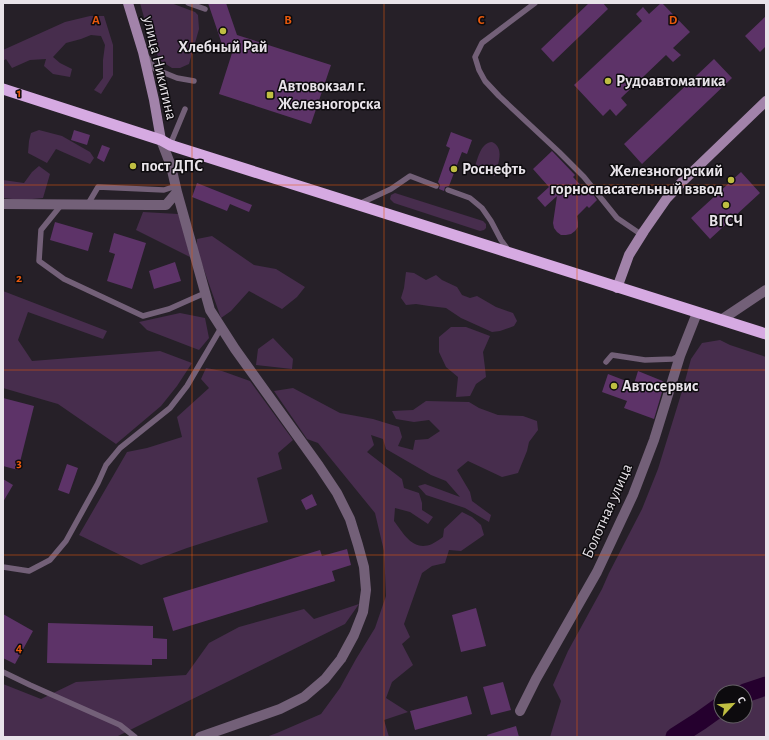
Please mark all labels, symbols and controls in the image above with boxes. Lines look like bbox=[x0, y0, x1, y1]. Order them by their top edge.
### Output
text: A bbox=[92, 14, 100, 27]
street label: улица Никитина bbox=[139, 14, 180, 122]
text: B bbox=[284, 14, 292, 27]
text: C bbox=[478, 14, 485, 27]
text: D bbox=[669, 14, 678, 27]
marker: Хлебный Рай bbox=[218, 26, 228, 36]
place label: Хлебный Рай bbox=[178, 39, 268, 55]
place label: Рудоавтоматика bbox=[616, 73, 726, 90]
marker: Рудоавтоматика bbox=[603, 76, 613, 86]
place label: Автовокзал г. Железногорска bbox=[278, 78, 382, 112]
text: 1 bbox=[17, 87, 21, 100]
marker: Автовокзал г. Железногорска bbox=[265, 90, 275, 100]
place label: пост ДПС bbox=[141, 158, 203, 174]
marker: пост ДПС bbox=[128, 161, 138, 171]
place label: Роснефть bbox=[462, 161, 526, 177]
place label: Железногорский горноспасательный взвод bbox=[550, 163, 723, 197]
marker: Роснефть bbox=[449, 164, 459, 174]
marker: Железногорский горноспасательный взвод bbox=[726, 175, 736, 185]
marker: ВГСЧ bbox=[721, 200, 731, 210]
place label: ВГСЧ bbox=[709, 213, 743, 229]
text: 2 bbox=[16, 272, 22, 285]
place label: Автосервис bbox=[622, 378, 699, 394]
marker: Автосервис bbox=[609, 381, 619, 391]
text: 3 bbox=[16, 457, 22, 470]
street label: Болотная улица bbox=[579, 461, 636, 561]
text: 4 bbox=[16, 642, 23, 655]
north arrow bbox=[713, 684, 753, 724]
text: С bbox=[735, 695, 748, 705]

